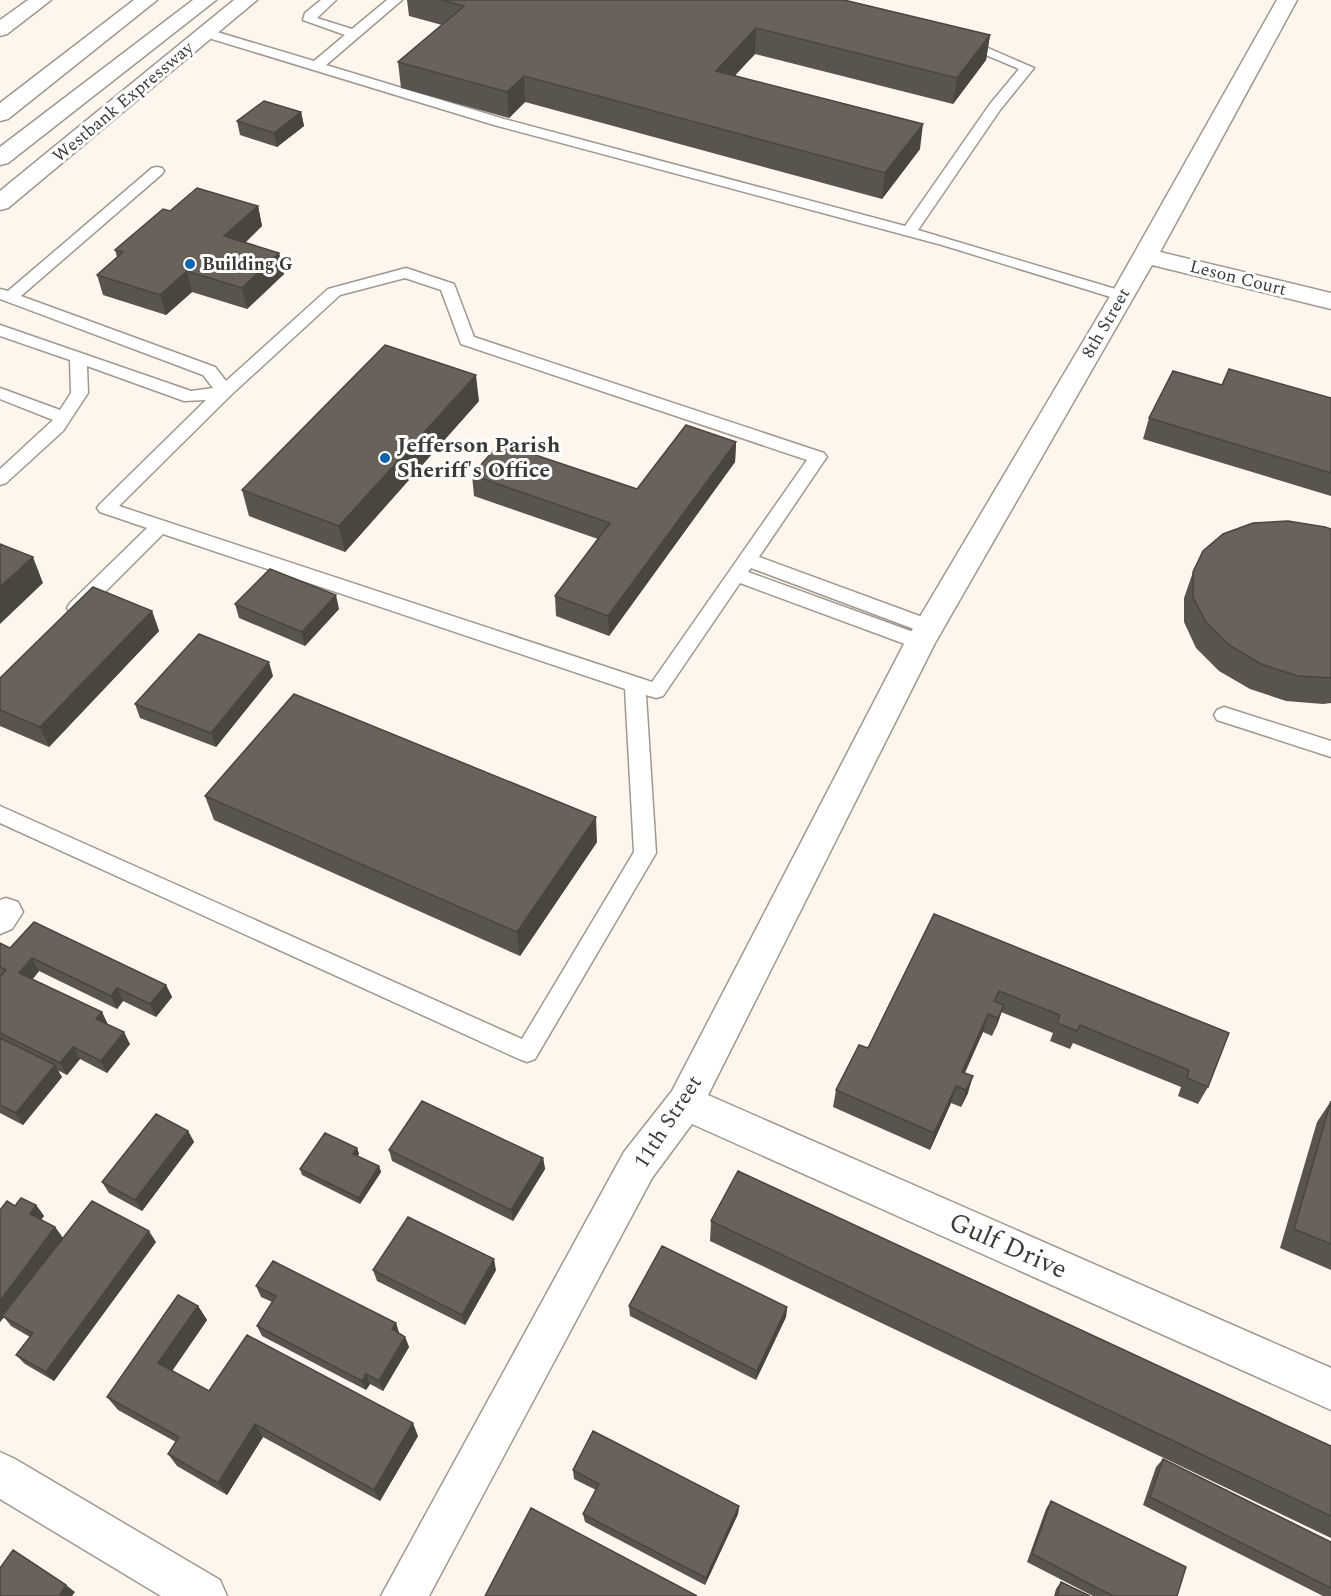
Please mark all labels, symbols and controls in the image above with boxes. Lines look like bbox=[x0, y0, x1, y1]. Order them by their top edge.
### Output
street label: Westbank Expressway bbox=[47, 34, 201, 169]
place label: Building G bbox=[202, 251, 293, 278]
street label: Leson Court bbox=[1187, 253, 1289, 303]
marker: Building G bbox=[183, 257, 197, 271]
street label: 8th Street bbox=[1075, 283, 1137, 363]
place label: Jefferson Parish Sheriff's Office bbox=[397, 429, 561, 487]
marker: Jefferson Parish Sheriff's Office bbox=[378, 451, 392, 465]
street label: 11th Street bbox=[625, 1068, 711, 1175]
street label: Gulf Drive bbox=[942, 1201, 1074, 1291]

